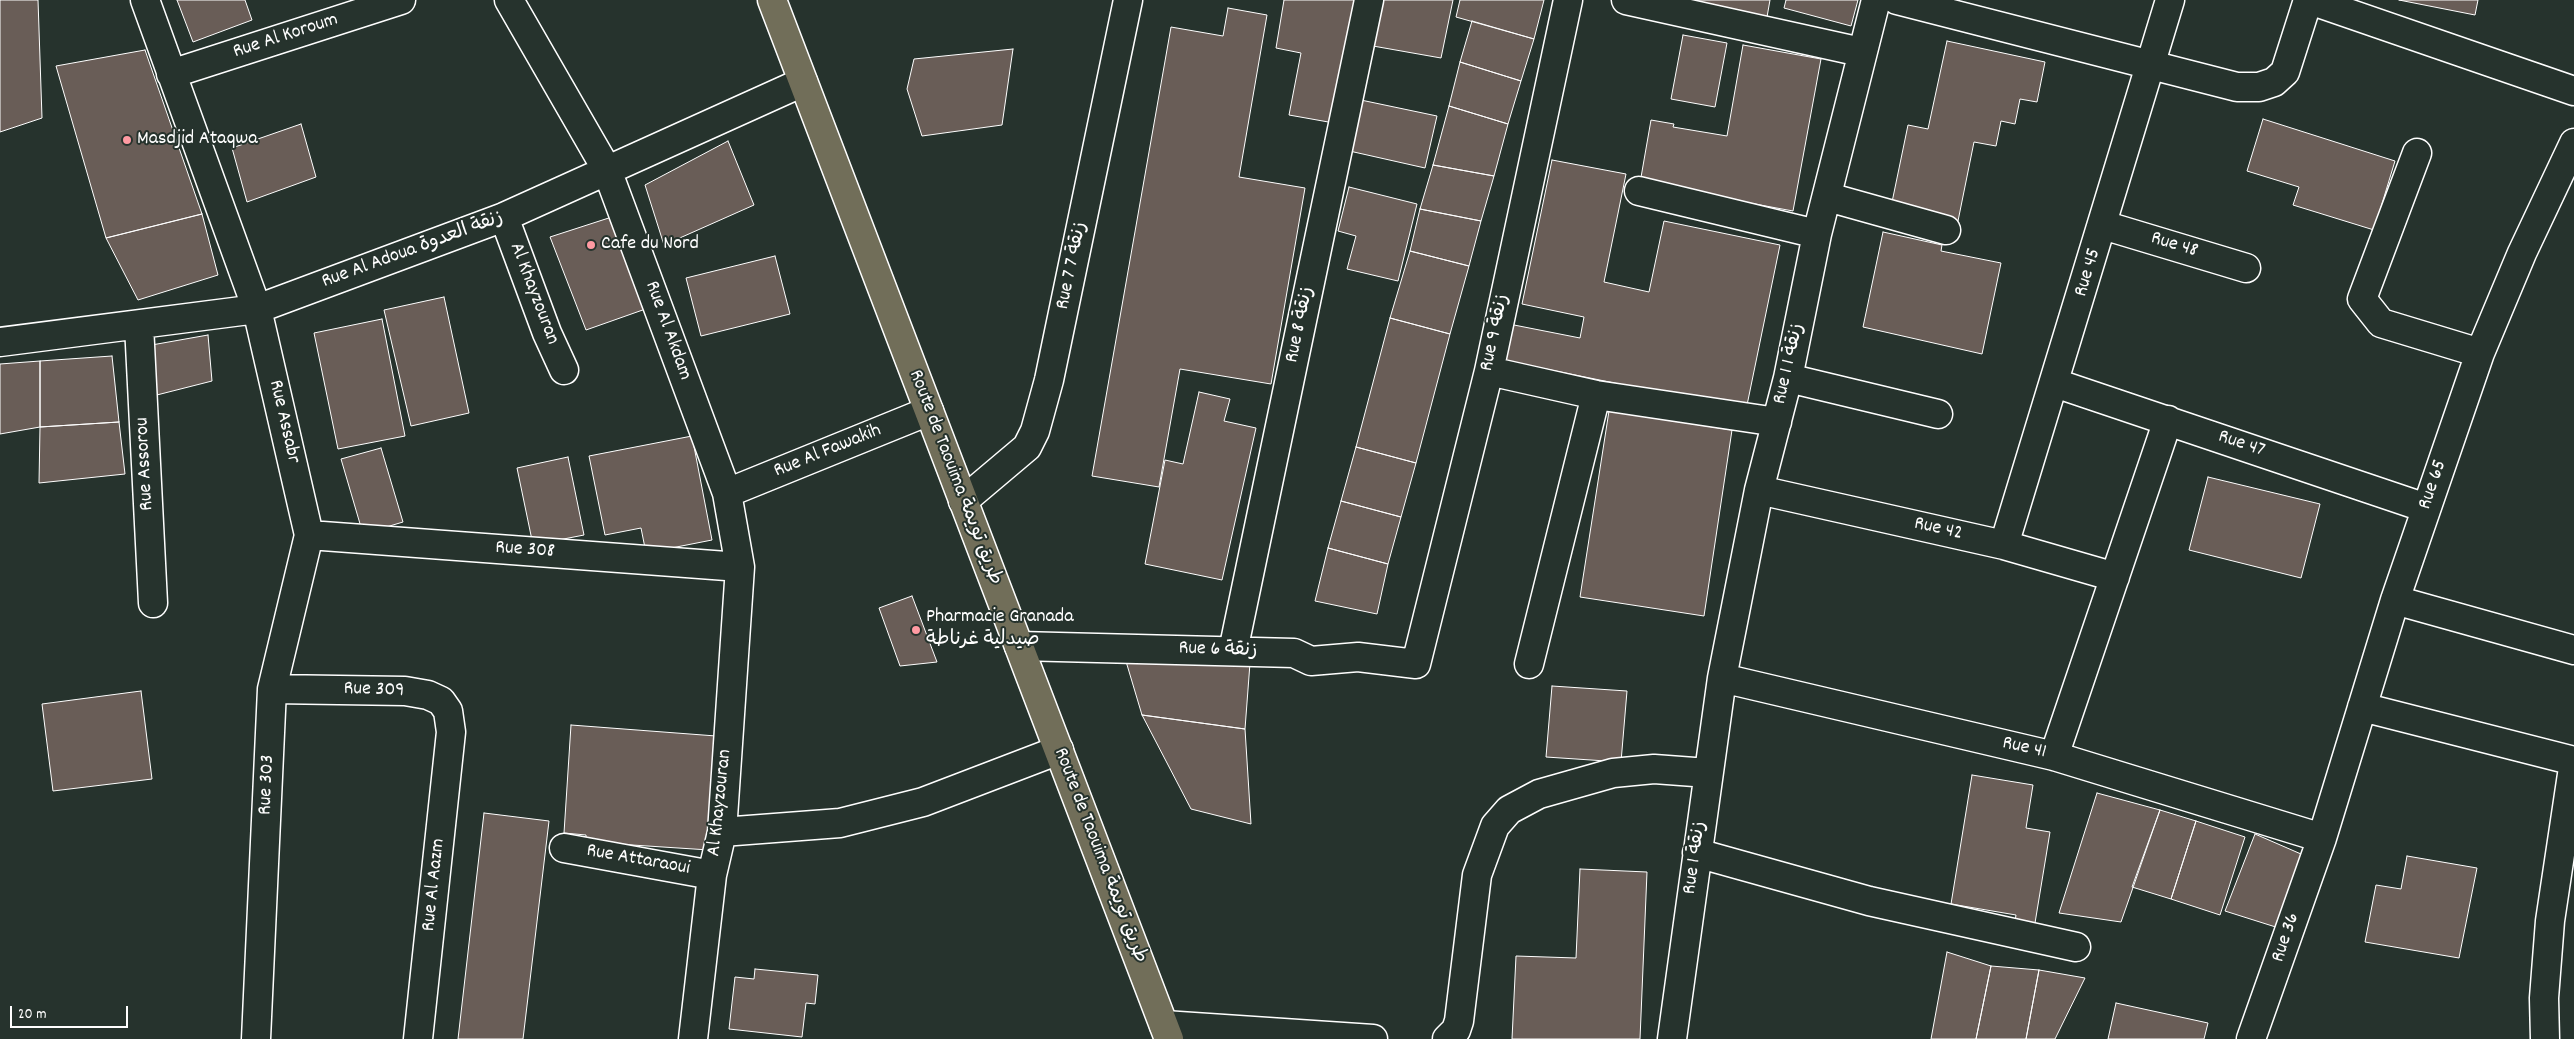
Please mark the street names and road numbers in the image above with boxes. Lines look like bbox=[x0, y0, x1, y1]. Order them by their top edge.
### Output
street label: Rue Al Koroum bbox=[231, 9, 341, 65]
street label: Rue Al Adoua زنقة العدوة bbox=[319, 207, 507, 295]
street label: Rue 7 زنقة 7 bbox=[1052, 220, 1094, 312]
street label: Rue 48 bbox=[2148, 227, 2200, 265]
street label: Al Khayzouran bbox=[503, 240, 563, 348]
street label: Rue 45 bbox=[2070, 246, 2108, 300]
street label: Rue Al Akdam bbox=[638, 278, 696, 384]
street label: Rue 8 زنقة bbox=[1281, 285, 1321, 365]
street label: Rue 9 زنقة bbox=[1476, 292, 1516, 374]
street label: Rue 1 زنقة 1 bbox=[1769, 321, 1811, 407]
street label: Route de Taouima طريق تويمة bbox=[902, 367, 1006, 589]
street label: Rue Assabr bbox=[262, 378, 304, 466]
street label: Rue Assorou bbox=[132, 417, 160, 511]
street label: Rue Al Fawakih bbox=[771, 420, 885, 484]
street label: Rue 47 bbox=[2215, 426, 2267, 464]
street label: Rue 65 bbox=[2414, 457, 2454, 513]
street label: Rue 42 bbox=[1912, 513, 1964, 547]
street label: Rue 308 bbox=[494, 537, 556, 565]
street label: Rue 6 زنقة bbox=[1178, 638, 1258, 664]
street label: Rue 309 bbox=[343, 678, 405, 704]
street label: Rue 41 bbox=[2000, 732, 2048, 766]
street label: Route de Taouima طريق تويمة bbox=[1047, 745, 1151, 967]
street label: Al Khayzouran bbox=[703, 748, 739, 858]
street label: Rue 303 bbox=[254, 754, 282, 816]
street label: Rue 1 زنقة bbox=[1679, 820, 1713, 896]
street label: Rue Al Aazm bbox=[418, 837, 452, 933]
street label: Rue Attaraoui bbox=[584, 840, 692, 882]
street label: Rue 36 bbox=[2267, 910, 2307, 966]

